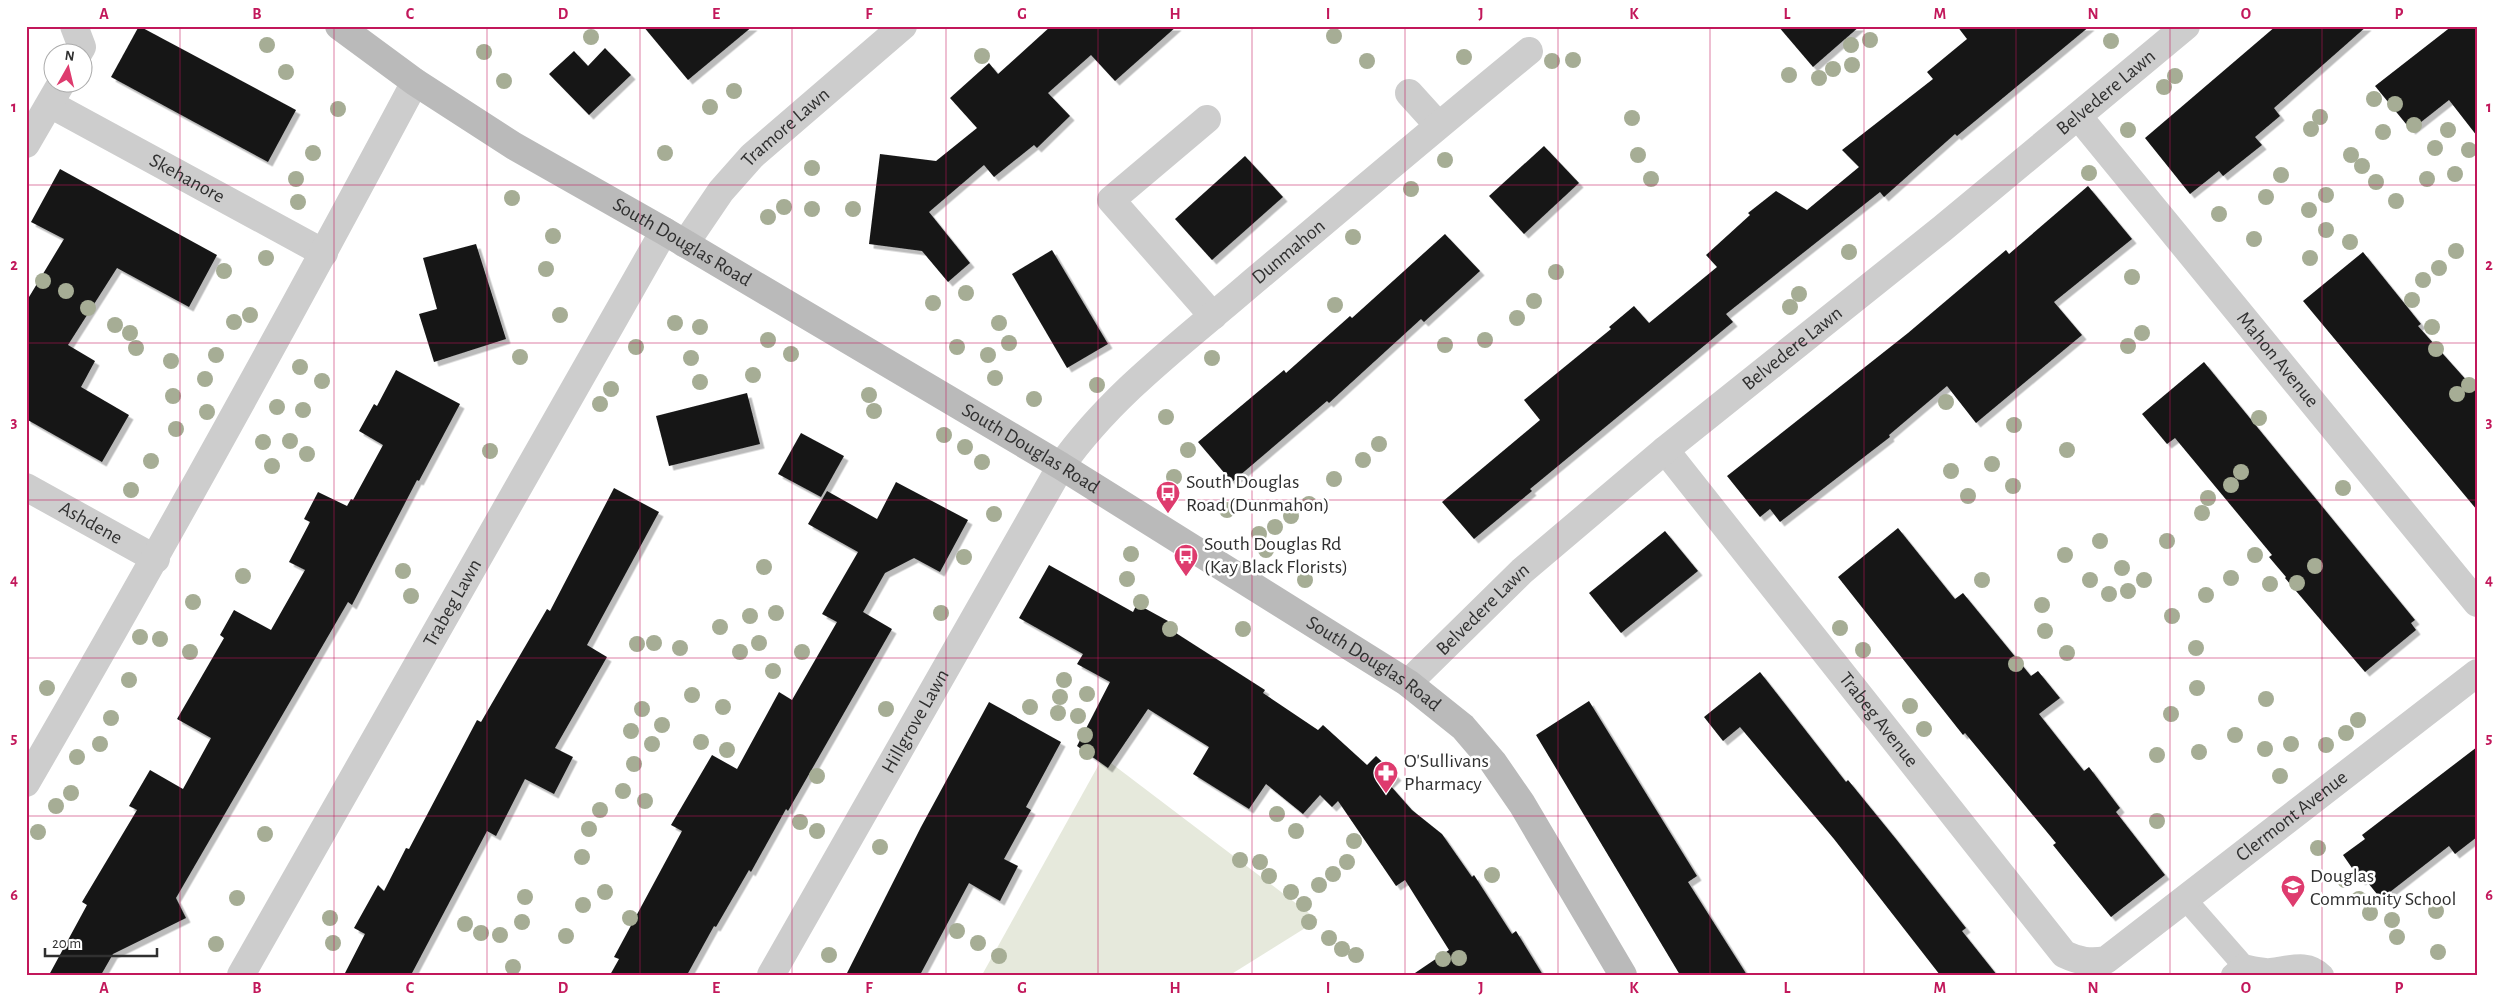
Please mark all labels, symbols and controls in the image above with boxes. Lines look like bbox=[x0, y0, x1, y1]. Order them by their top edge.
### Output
text: A bbox=[99, 6, 109, 22]
text: B bbox=[252, 6, 262, 22]
text: C bbox=[406, 6, 415, 22]
text: D bbox=[558, 6, 569, 22]
text: E bbox=[712, 6, 720, 22]
text: F bbox=[865, 6, 873, 22]
text: G bbox=[1017, 6, 1027, 22]
text: H bbox=[1169, 6, 1181, 22]
text: I bbox=[1326, 6, 1330, 22]
text: J bbox=[1478, 6, 1484, 22]
text: K bbox=[1629, 6, 1639, 22]
text: L bbox=[1784, 6, 1791, 22]
text: M bbox=[1934, 6, 1946, 22]
text: N bbox=[2087, 6, 2099, 22]
text: O bbox=[2241, 6, 2251, 22]
text: P bbox=[2395, 6, 2404, 22]
north arrow bbox=[42, 42, 92, 92]
street label: Belvedere Lawn bbox=[2053, 46, 2159, 139]
text: N bbox=[64, 49, 75, 64]
street label: Tramore Lawn bbox=[737, 84, 834, 171]
text: 1 bbox=[11, 99, 17, 115]
text: 1 bbox=[2486, 99, 2492, 115]
street label: Skehanore bbox=[146, 150, 228, 207]
street label: South Douglas Road bbox=[609, 194, 755, 290]
street label: Dunmahon bbox=[1248, 216, 1329, 288]
text: 2 bbox=[10, 257, 18, 273]
text: 2 bbox=[2485, 257, 2493, 273]
street label: Belvedere Lawn bbox=[1738, 303, 1846, 394]
street label: Mahon Avenue bbox=[2233, 308, 2322, 411]
street label: South Douglas Road bbox=[958, 400, 1103, 497]
text: 3 bbox=[11, 414, 18, 430]
text: 3 bbox=[2486, 414, 2493, 430]
place label: South Douglas Road (Dunmahon) bbox=[1186, 472, 1330, 515]
bus stop icon: South Douglas Road (Dunmahon) bbox=[1155, 480, 1181, 514]
street label: Ashdene bbox=[56, 497, 126, 548]
place label: South Douglas Rd (Kay Black Florists) bbox=[1204, 534, 1348, 577]
bus stop icon: South Douglas Rd (Kay Black Florists) bbox=[1173, 543, 1199, 577]
street label: Trabeg Lawn bbox=[420, 556, 485, 650]
street label: Belvedere Lawn bbox=[1432, 559, 1533, 659]
text: 4 bbox=[10, 572, 18, 588]
text: 4 bbox=[2485, 572, 2493, 588]
street label: South Douglas Road bbox=[1303, 612, 1445, 715]
street label: Hillgrove Lawn bbox=[878, 666, 953, 777]
street label: Trabeg Avenue bbox=[1835, 669, 1922, 771]
text: 5 bbox=[11, 730, 18, 746]
text: 5 bbox=[2486, 730, 2493, 746]
place label: O'Sullivans Pharmacy bbox=[1404, 751, 1489, 794]
pharmacy icon: O'Sullivans Pharmacy bbox=[1373, 760, 1399, 794]
street label: Clermont Avenue bbox=[2232, 767, 2351, 865]
place label: Douglas Community School bbox=[2310, 866, 2457, 909]
school or university icon: Douglas Community School bbox=[2280, 874, 2306, 908]
text: 6 bbox=[10, 887, 18, 903]
text: 6 bbox=[2485, 887, 2493, 903]
scale bar bbox=[45, 926, 158, 958]
text: 20 m bbox=[52, 936, 81, 951]
text: A bbox=[99, 980, 109, 996]
text: B bbox=[252, 980, 262, 996]
text: C bbox=[406, 980, 415, 996]
text: D bbox=[558, 980, 569, 996]
text: E bbox=[712, 980, 720, 996]
text: F bbox=[865, 980, 873, 996]
text: G bbox=[1017, 980, 1027, 996]
text: H bbox=[1169, 980, 1181, 996]
text: I bbox=[1326, 980, 1330, 996]
text: J bbox=[1478, 980, 1484, 996]
text: K bbox=[1629, 980, 1639, 996]
text: L bbox=[1784, 980, 1791, 996]
text: M bbox=[1934, 980, 1946, 996]
text: N bbox=[2087, 980, 2099, 996]
text: O bbox=[2241, 980, 2251, 996]
text: P bbox=[2395, 980, 2404, 996]

